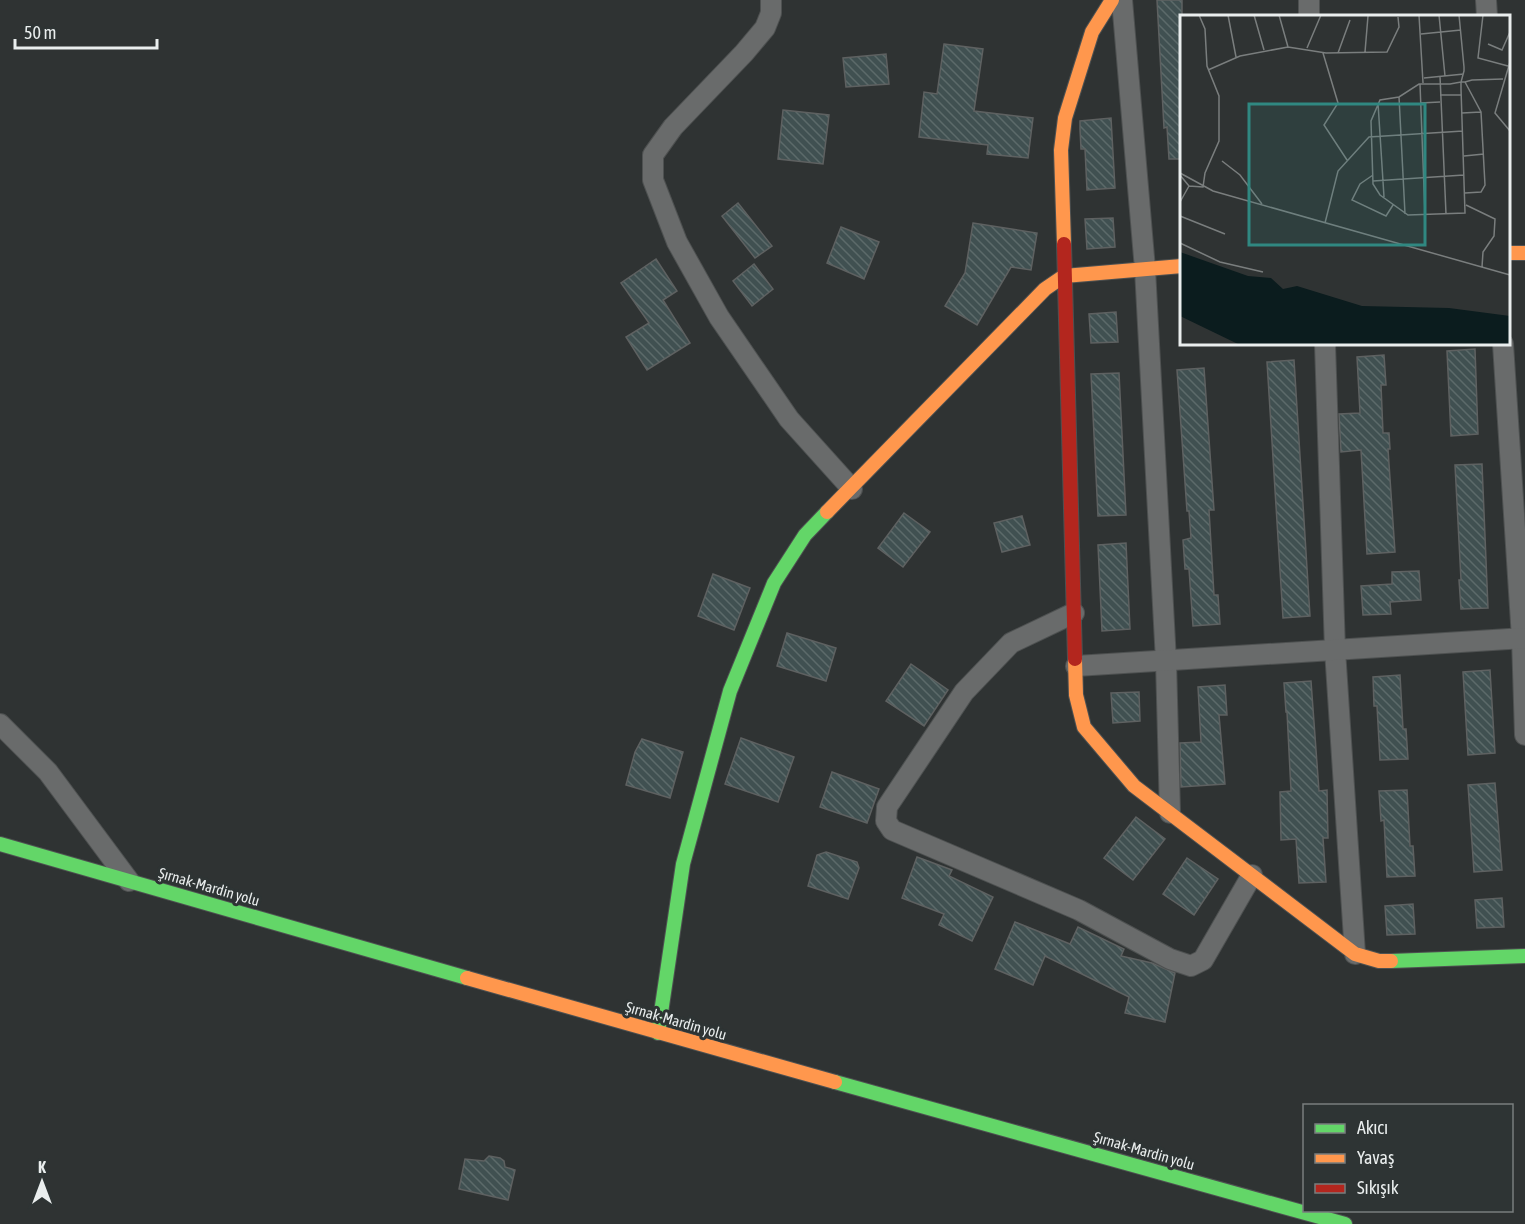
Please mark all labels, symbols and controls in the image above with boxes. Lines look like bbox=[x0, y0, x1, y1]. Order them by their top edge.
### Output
scale bar bbox=[15, 12, 158, 50]
inset map bbox=[1180, 15, 1510, 345]
text: 50 m bbox=[24, 22, 56, 43]
street label: Şırnak-Mardin yolu bbox=[157, 864, 262, 909]
street label: Şırnak-Mardin yolu bbox=[624, 998, 729, 1043]
legend bbox=[1303, 1104, 1513, 1212]
text: Akıcı bbox=[1357, 1117, 1388, 1138]
street label: Şırnak-Mardin yolu bbox=[1092, 1128, 1197, 1173]
text: Yavaş bbox=[1357, 1147, 1394, 1168]
north arrow bbox=[12, 1152, 72, 1212]
text: K bbox=[38, 1158, 46, 1176]
text: Sıkışık bbox=[1357, 1177, 1399, 1198]

